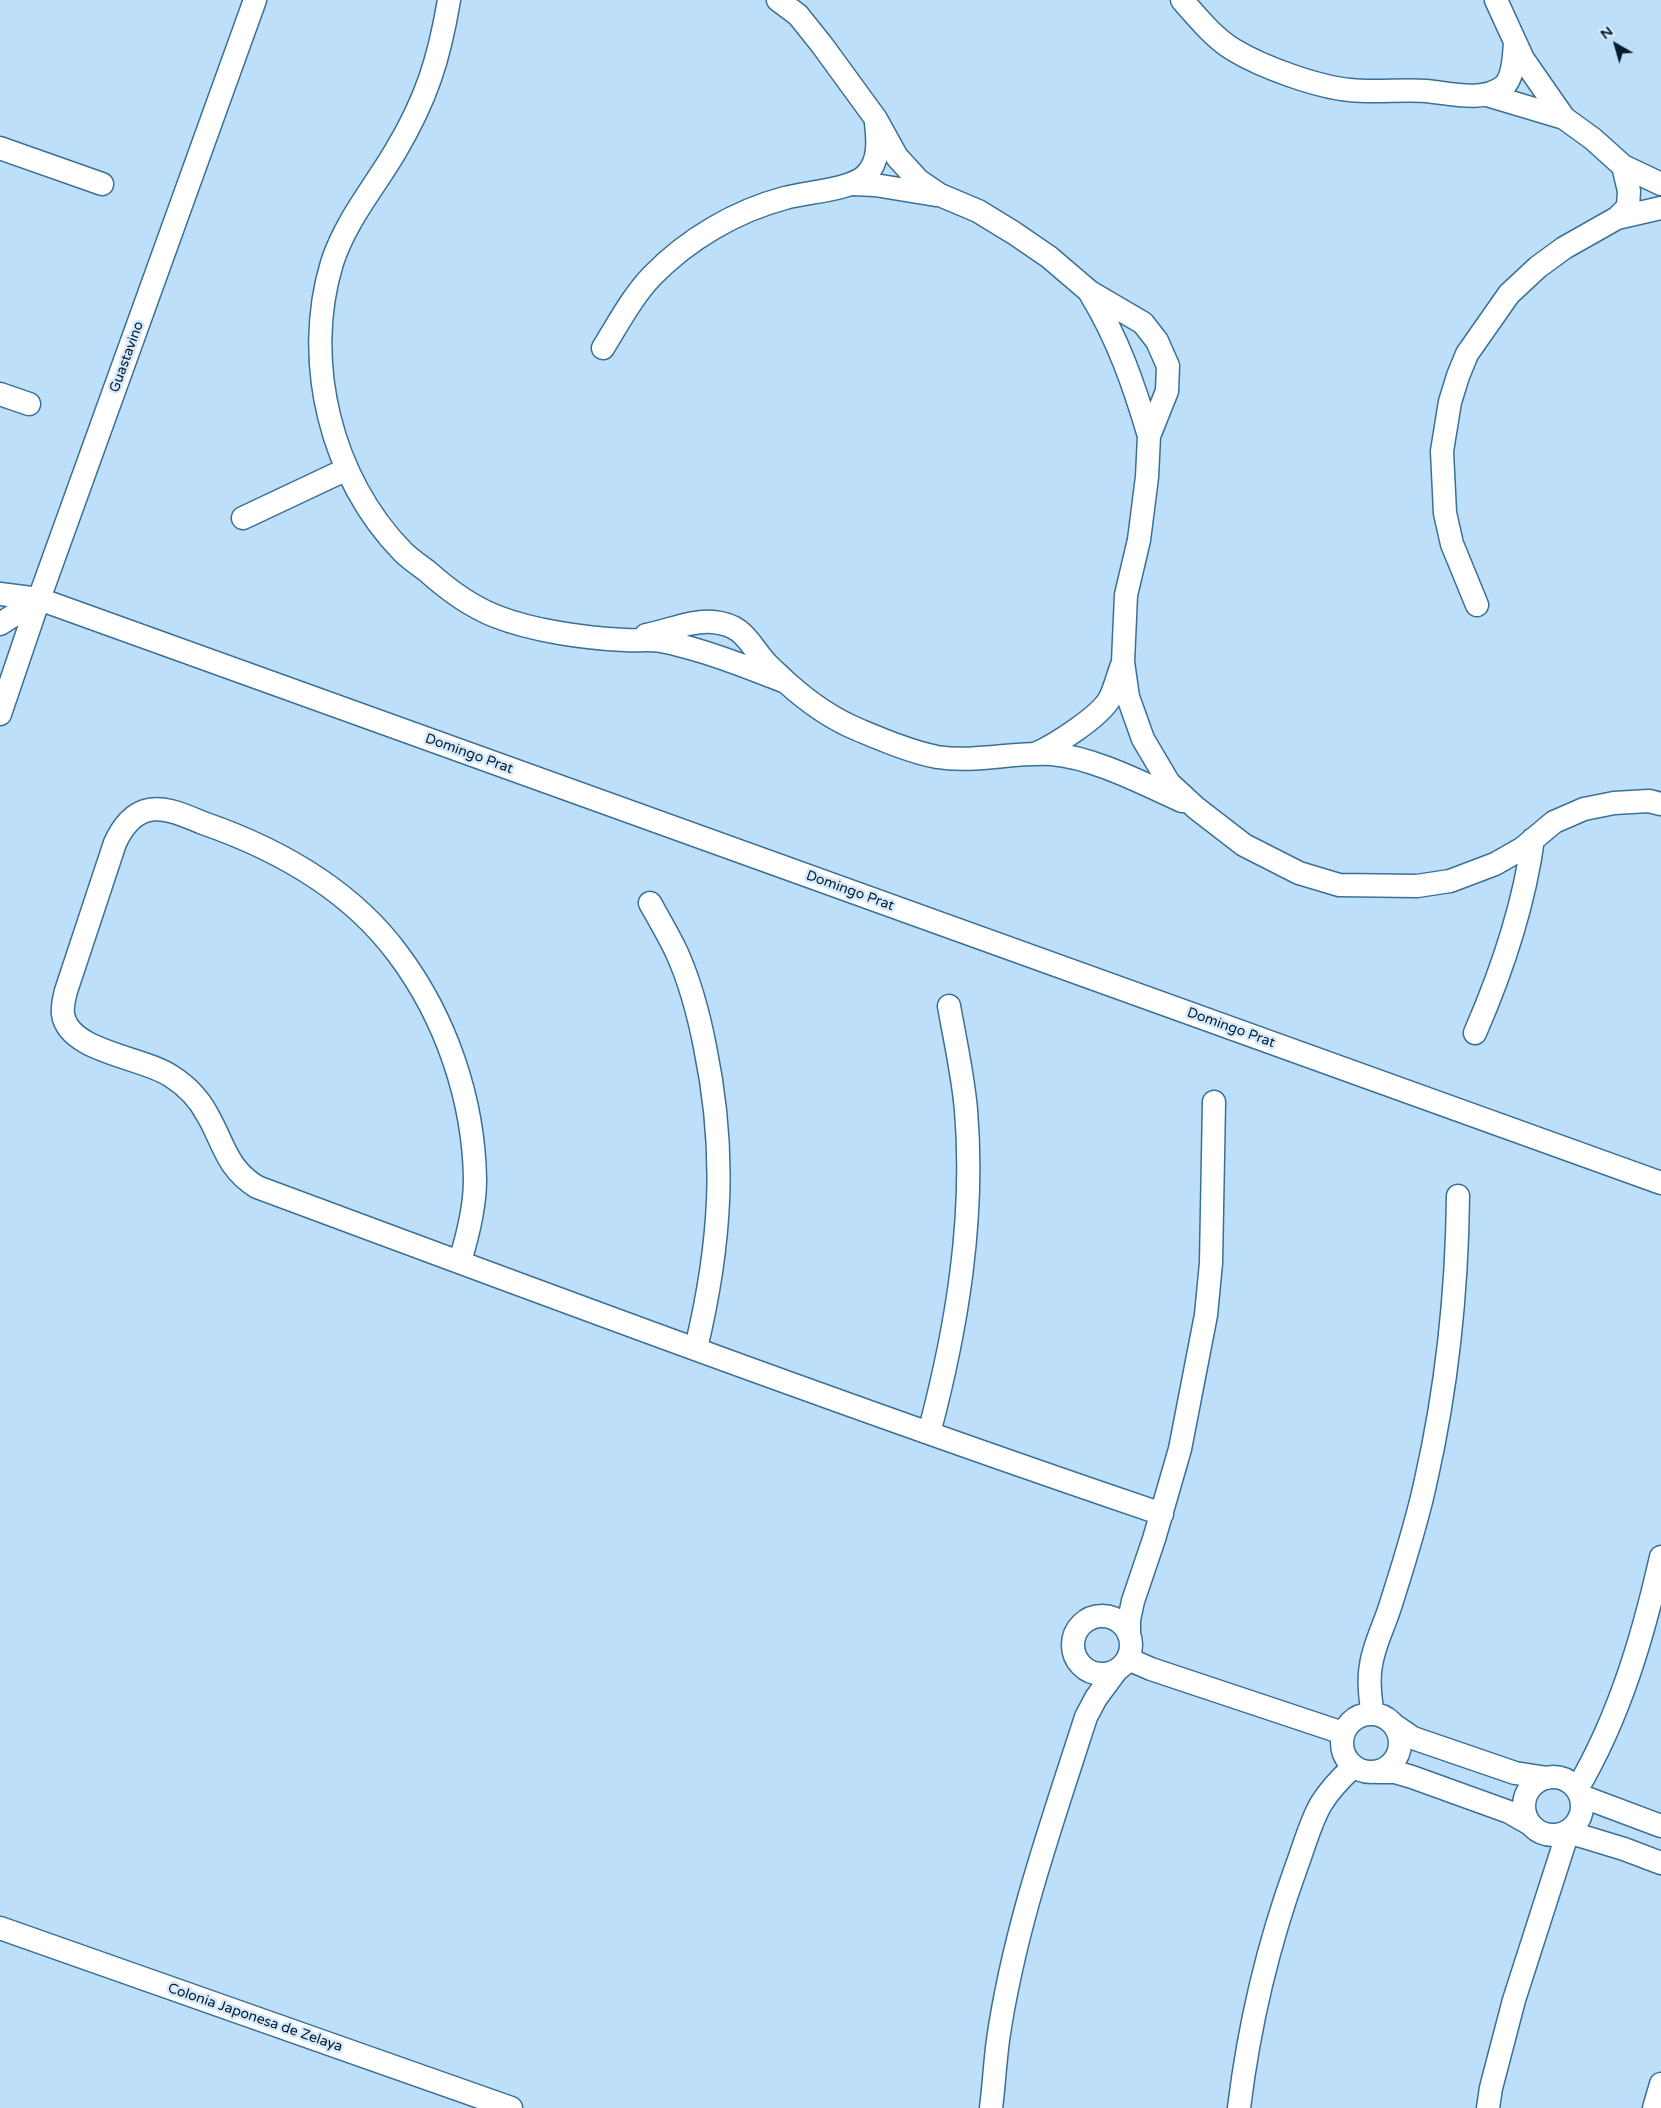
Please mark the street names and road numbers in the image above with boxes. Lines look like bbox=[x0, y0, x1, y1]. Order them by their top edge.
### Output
street label: Guastavino bbox=[106, 319, 148, 395]
street label: Domingo Prat bbox=[423, 730, 515, 778]
street label: Domingo Prat bbox=[804, 867, 896, 915]
street label: Domingo Prat bbox=[1185, 1004, 1277, 1052]
street label: Colonia Japonesa de Zelaya bbox=[165, 1980, 345, 2056]

